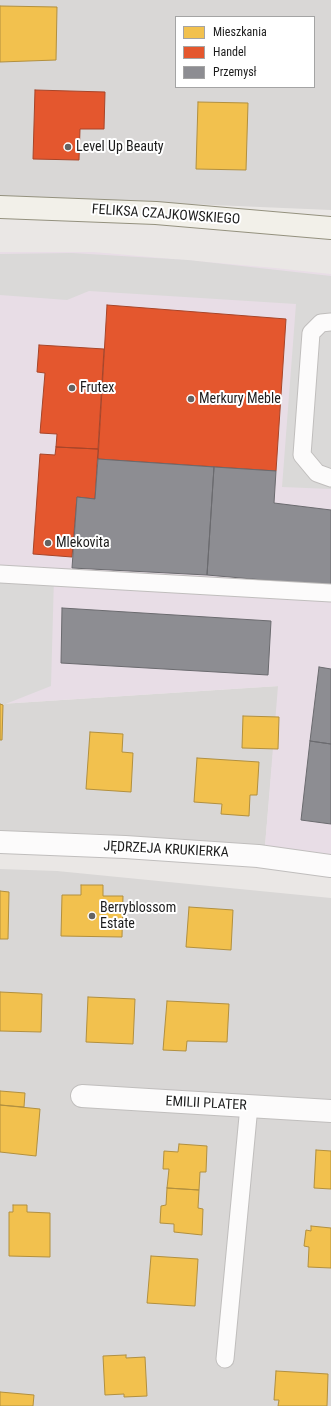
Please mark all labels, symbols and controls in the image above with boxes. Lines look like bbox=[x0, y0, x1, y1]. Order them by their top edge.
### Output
legend bbox=[175, 16, 315, 88]
text: Mieszkania bbox=[213, 25, 267, 39]
text: Handel bbox=[213, 45, 246, 59]
text: Przemysł bbox=[213, 65, 257, 79]
place label: Level Up Beauty bbox=[76, 139, 164, 155]
marker: Level Up Beauty bbox=[63, 142, 73, 152]
street label: FELIKSA CZAJKOWSKIEGO bbox=[91, 201, 241, 229]
place label: Frutex bbox=[80, 380, 114, 396]
marker: Frutex bbox=[67, 383, 77, 393]
place label: Merkury Meble bbox=[199, 391, 281, 407]
marker: Merkury Meble bbox=[186, 394, 196, 404]
place label: Mlekovita bbox=[56, 535, 110, 551]
marker: Mlekovita bbox=[43, 538, 53, 548]
street label: JĘDRZEJA KRUKIERKA bbox=[103, 838, 229, 862]
place label: Berryblossom Estate bbox=[100, 900, 176, 932]
marker: Berryblossom Estate bbox=[87, 911, 97, 921]
street label: EMILII PLATER bbox=[165, 1093, 247, 1115]

